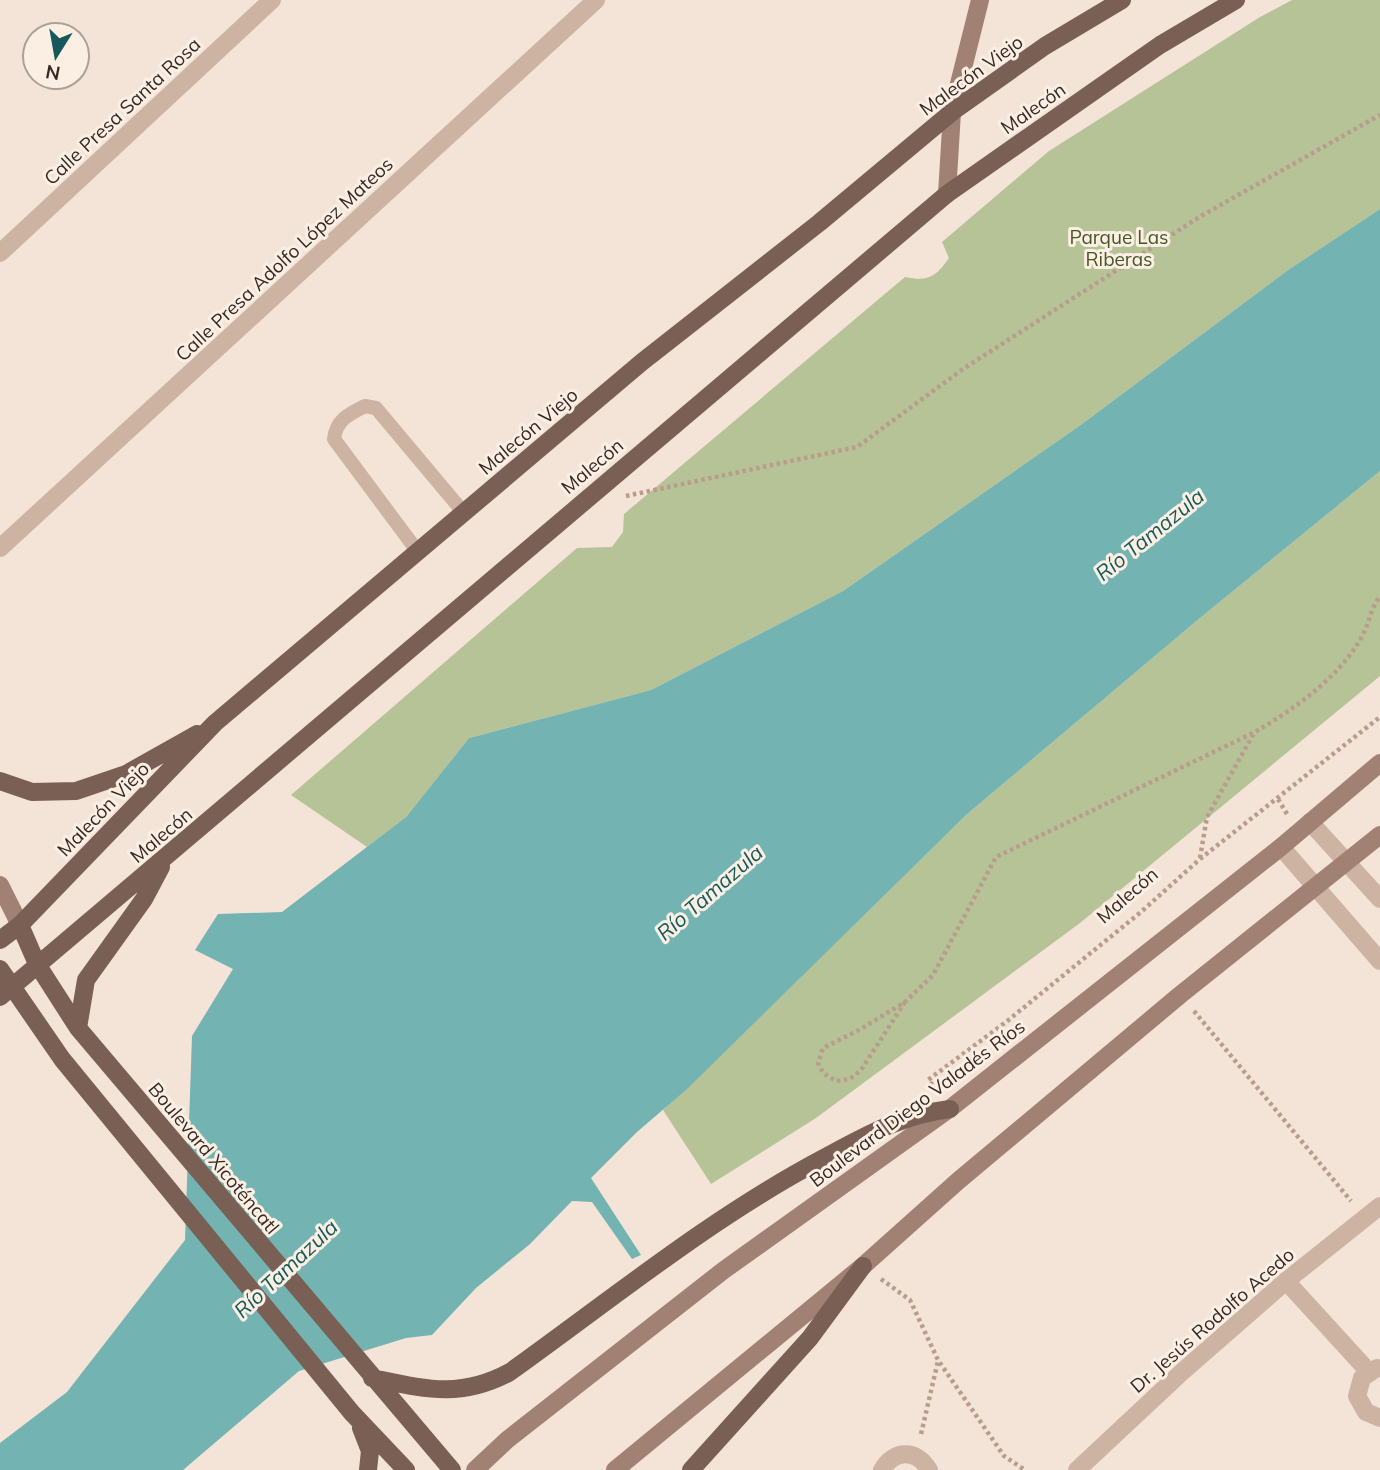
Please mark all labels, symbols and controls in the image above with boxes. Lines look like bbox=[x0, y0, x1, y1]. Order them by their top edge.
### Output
north arrow bbox=[21, 21, 91, 91]
street label: Malecón Viejo bbox=[915, 29, 1027, 121]
street label: Calle Presa Santa Rosa bbox=[39, 32, 205, 190]
text: N bbox=[43, 60, 62, 86]
street label: Malecón bbox=[996, 77, 1070, 139]
street label: Calle Presa Adolfo López Mateos bbox=[170, 152, 398, 366]
park label: Parque Las Riberas bbox=[1070, 225, 1168, 271]
street label: Malecón Viejo bbox=[473, 383, 583, 479]
street label: Malecón bbox=[556, 433, 628, 499]
water label: Río Tamazula bbox=[1090, 482, 1209, 586]
street label: Malecón Viejo bbox=[52, 757, 154, 861]
street label: Malecón bbox=[125, 802, 197, 868]
water label: Río Tamazula bbox=[651, 839, 768, 945]
street label: Malecón bbox=[1091, 862, 1163, 928]
street label: Boulevard Diego Valadés Ríos bbox=[804, 1014, 1030, 1192]
street label: Boulevard Xicoténcatl bbox=[144, 1077, 284, 1239]
water label: Río Tamazula bbox=[228, 1214, 343, 1323]
street label: Dr. Jesús Rodolfo Acedo bbox=[1125, 1242, 1299, 1398]

